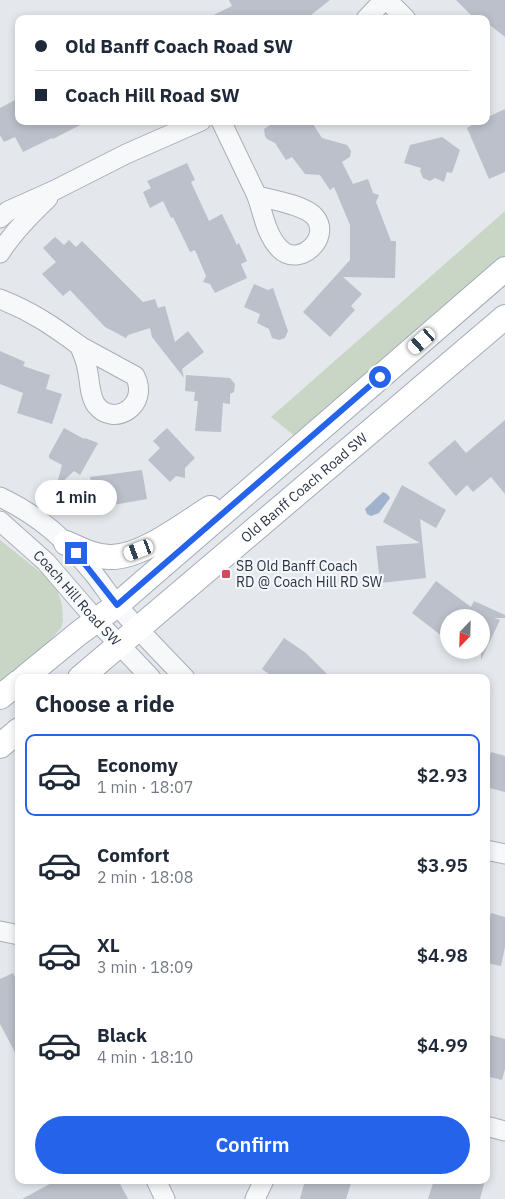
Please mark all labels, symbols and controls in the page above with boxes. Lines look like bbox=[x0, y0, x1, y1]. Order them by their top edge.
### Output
text: Old Banff Coach Road SW bbox=[65, 34, 293, 58]
text: Coach Hill Road SW bbox=[65, 83, 240, 107]
car bbox=[405, 325, 438, 357]
route start bbox=[369, 366, 391, 388]
street label: Old Banff Coach Road SW bbox=[237, 428, 372, 547]
callout: 1 min bbox=[35, 480, 117, 516]
text: 1 min bbox=[55, 487, 97, 507]
car bbox=[122, 538, 155, 562]
route end bbox=[65, 542, 87, 564]
street label: Coach Hill Road SW bbox=[30, 546, 125, 650]
place label: SB Old Banff Coach RD @ Coach Hill RD SW bbox=[236, 557, 383, 591]
marker: SB Old Banff Coach RD @ Coach Hill RD SW bbox=[220, 568, 232, 580]
north arrow bbox=[440, 609, 490, 659]
map controls bbox=[440, 609, 490, 659]
text: Choose a ride bbox=[35, 689, 175, 718]
icon: car bbox=[37, 753, 82, 798]
text: Economy bbox=[97, 753, 178, 777]
text: $2.93 bbox=[417, 763, 468, 787]
text: 1 min · 18:07 bbox=[97, 777, 193, 797]
icon: car bbox=[37, 843, 82, 888]
text: Comfort bbox=[97, 843, 170, 867]
text: $3.95 bbox=[417, 853, 468, 877]
text: 2 min · 18:08 bbox=[97, 867, 193, 887]
icon: car bbox=[37, 933, 82, 978]
text: XL bbox=[97, 933, 120, 957]
text: $4.98 bbox=[417, 943, 468, 967]
text: 3 min · 18:09 bbox=[97, 957, 193, 977]
icon: car bbox=[37, 1023, 82, 1068]
text: Black bbox=[97, 1023, 147, 1047]
text: $4.99 bbox=[417, 1033, 468, 1057]
text: 4 min · 18:10 bbox=[97, 1047, 193, 1067]
button: Confirm bbox=[35, 1116, 470, 1174]

